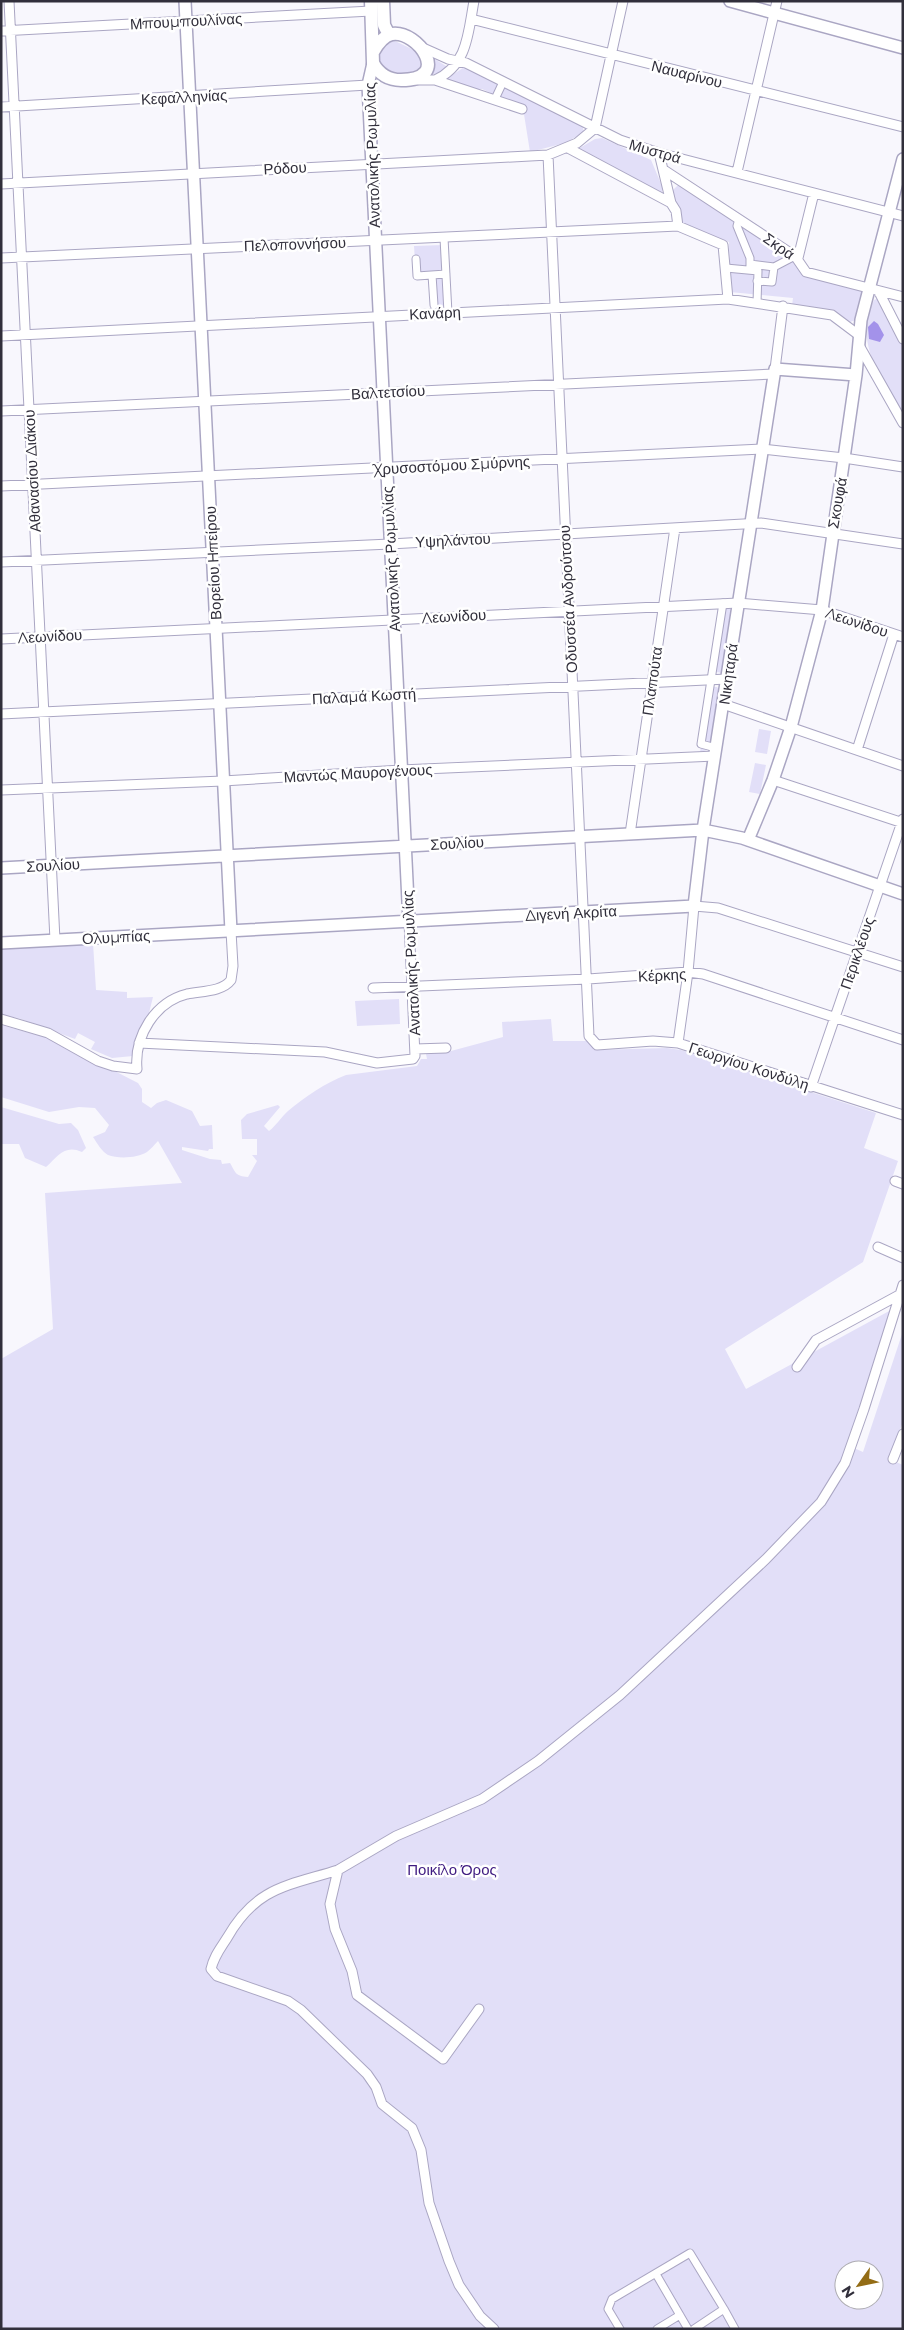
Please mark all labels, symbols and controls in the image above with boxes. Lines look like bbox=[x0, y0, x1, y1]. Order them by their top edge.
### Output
street label: Μπουμπουλίνας bbox=[129, 9, 243, 33]
street label: Ναυαρίνου bbox=[650, 56, 724, 92]
street label: Ανατολικής Ρωμυλίας bbox=[360, 82, 384, 228]
street label: Κεφαλληνίας bbox=[140, 85, 228, 109]
street label: Μυστρά bbox=[627, 135, 683, 168]
street label: Ρόδου bbox=[263, 157, 307, 179]
street label: Σκρά bbox=[760, 228, 799, 264]
street label: Πελοποννήσου bbox=[244, 233, 346, 255]
street label: Κανάρη bbox=[409, 302, 461, 324]
street label: Βαλτετσίου bbox=[350, 381, 426, 403]
street label: Αθανασίου Διάκου bbox=[19, 409, 45, 533]
street label: Χρυσοστόμου Σμύρνης bbox=[372, 451, 530, 479]
street label: Σκουφά bbox=[823, 476, 851, 530]
street label: Ανατολικής Ρωμυλίας bbox=[378, 486, 404, 632]
street label: Βορείου Ηπείρου bbox=[201, 506, 225, 620]
street label: Οδυσσέα Ανδρούτσου bbox=[555, 525, 581, 673]
street label: Υψηλάντου bbox=[415, 529, 491, 551]
street label: Λεωνίδου bbox=[823, 603, 891, 641]
street label: Λεωνίδου bbox=[421, 605, 487, 627]
street label: Λεωνίδου bbox=[17, 625, 83, 647]
street label: Νικηταρά bbox=[714, 642, 742, 706]
street label: Πλαπούτα bbox=[638, 645, 666, 717]
street label: Παλαμά Κωστή bbox=[312, 684, 416, 708]
street label: Μαντώς Μαυρογένους bbox=[283, 760, 433, 786]
street label: Σουλίου bbox=[430, 832, 484, 854]
street label: Σουλίου bbox=[26, 854, 80, 876]
street label: Ανατολικής Ρωμυλίας bbox=[398, 890, 424, 1036]
street label: Διγενή Ακρίτα bbox=[525, 901, 618, 925]
street label: Περικλέους bbox=[836, 914, 878, 992]
street label: Ολυμπίας bbox=[81, 926, 151, 948]
street label: Κέρκης bbox=[637, 964, 687, 986]
street label: Γεωργίου Κονδύλη bbox=[687, 1038, 811, 1094]
park label: Ποικίλο Όρος bbox=[407, 1860, 497, 1879]
north arrow bbox=[834, 2260, 884, 2310]
text: N bbox=[837, 2282, 859, 2302]

